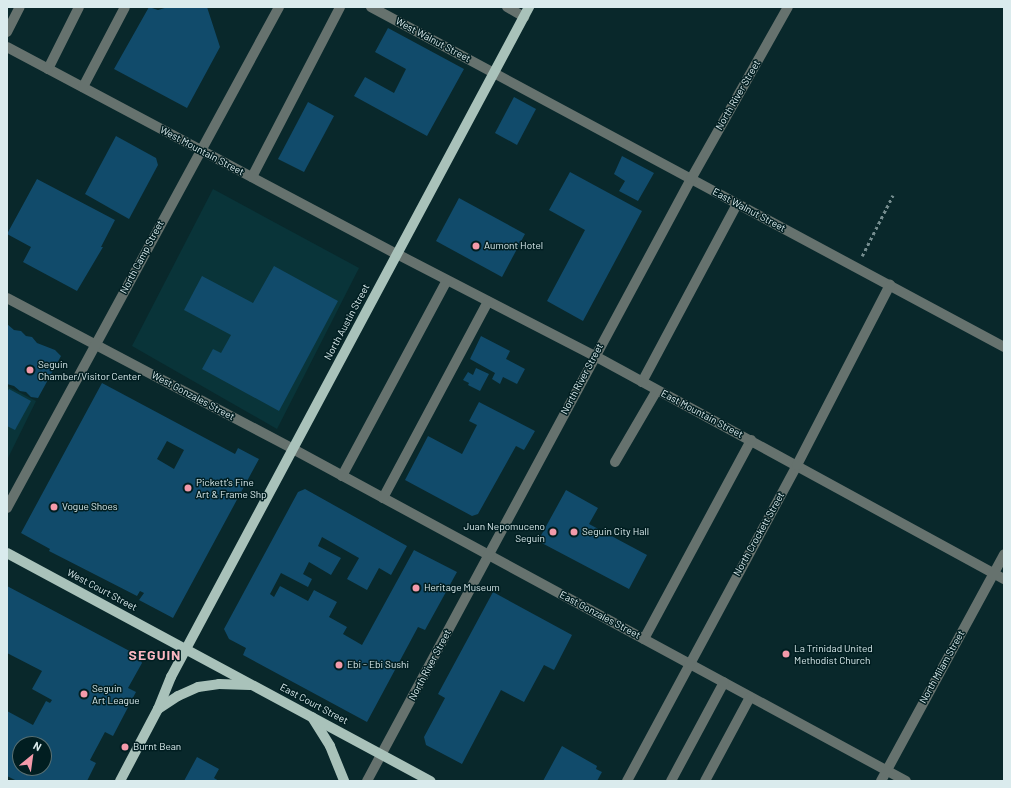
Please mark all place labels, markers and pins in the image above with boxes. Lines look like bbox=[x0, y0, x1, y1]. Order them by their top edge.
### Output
place label: Aumont Hotel bbox=[484, 240, 543, 252]
marker: Aumont Hotel bbox=[471, 241, 481, 251]
place label: Seguin Chamber/Visitor Center bbox=[38, 358, 141, 382]
marker: Seguin Chamber/Visitor Center bbox=[25, 365, 35, 375]
place label: Pickett's Fine Art & Frame Shp bbox=[196, 476, 267, 500]
marker: Pickett's Fine Art & Frame Shp bbox=[183, 483, 193, 493]
place label: Vogue Shoes bbox=[62, 501, 118, 513]
marker: Vogue Shoes bbox=[49, 502, 59, 512]
place label: Juan Nepomuceno Seguin bbox=[463, 520, 545, 544]
place label: Seguin City Hall bbox=[582, 526, 649, 538]
marker: Juan Nepomuceno Seguin bbox=[548, 527, 558, 537]
marker: Seguin City Hall bbox=[569, 527, 579, 537]
place label: Heritage Museum bbox=[424, 582, 500, 594]
marker: Heritage Museum bbox=[411, 583, 421, 593]
place label: La Trinidad United Methodist Church bbox=[794, 642, 873, 666]
marker: La Trinidad United Methodist Church bbox=[781, 649, 791, 659]
place label: Ebi - Ebi Sushi bbox=[347, 659, 409, 671]
marker: Ebi - Ebi Sushi bbox=[334, 660, 344, 670]
place label: Seguin Art League bbox=[92, 682, 140, 706]
marker: Seguin Art League bbox=[79, 689, 89, 699]
place label: Burnt Bean bbox=[133, 741, 181, 753]
marker: Burnt Bean bbox=[120, 742, 130, 752]

